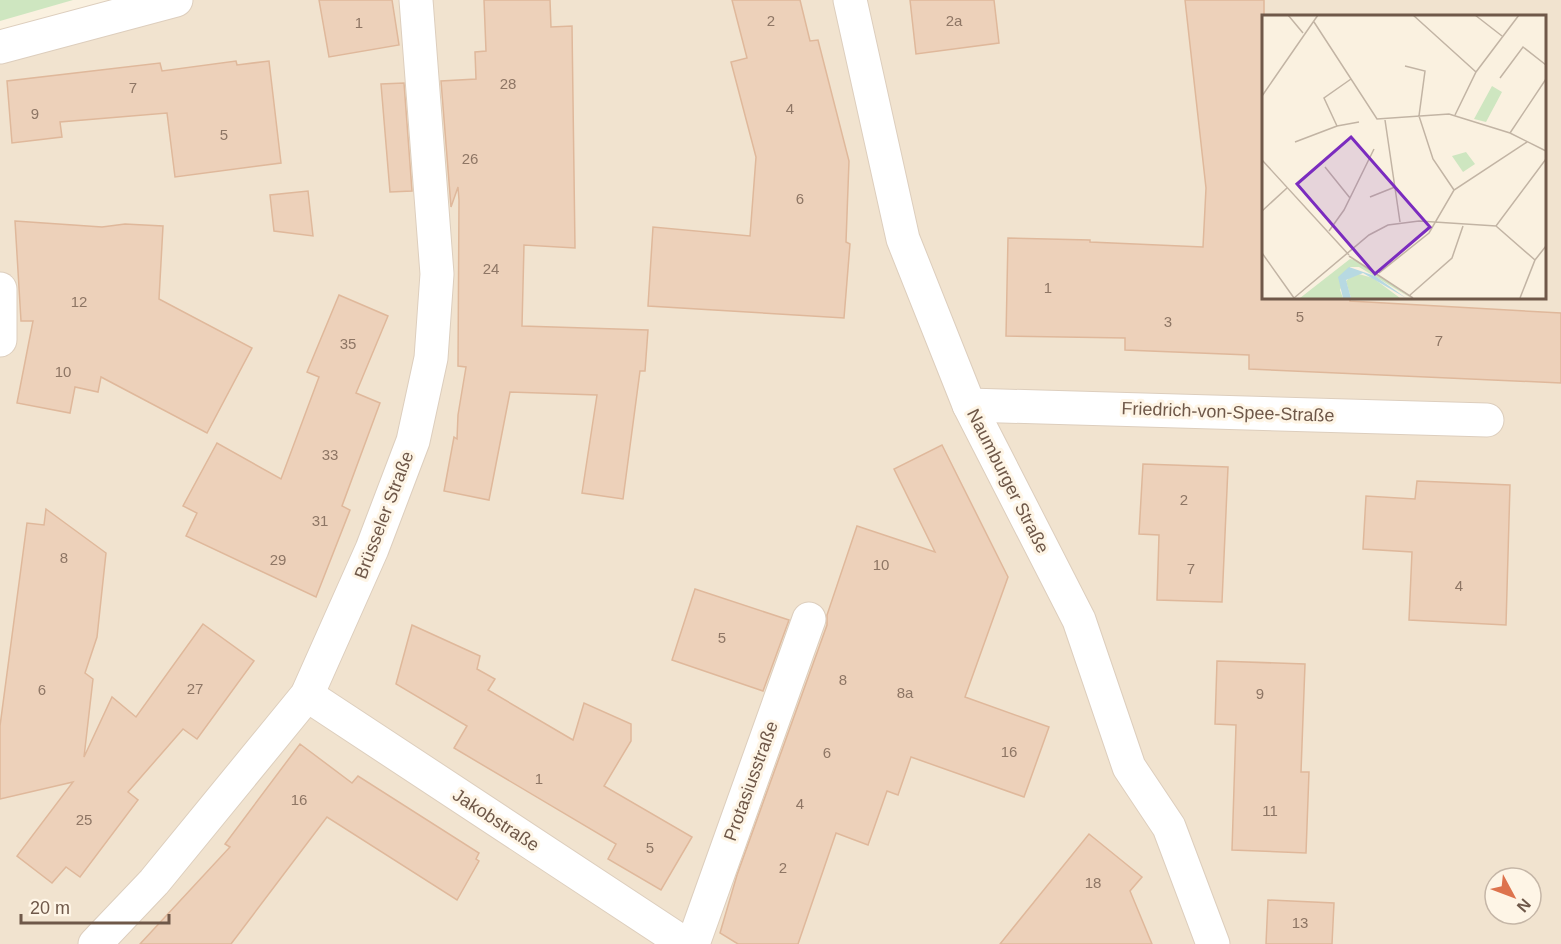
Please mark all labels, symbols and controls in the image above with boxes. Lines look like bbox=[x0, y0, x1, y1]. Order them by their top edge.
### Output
house number: 2 bbox=[767, 12, 775, 29]
house number: 2a bbox=[946, 12, 963, 29]
house number: 1 bbox=[355, 14, 363, 31]
inset map bbox=[1262, 15, 1546, 298]
house number: 28 bbox=[500, 75, 516, 92]
house number: 7 bbox=[129, 79, 137, 96]
house number: 4 bbox=[786, 100, 794, 117]
house number: 9 bbox=[31, 105, 39, 122]
house number: 5 bbox=[220, 126, 228, 143]
house number: 26 bbox=[462, 150, 478, 167]
house number: 6 bbox=[796, 190, 804, 207]
house number: 24 bbox=[483, 260, 499, 277]
house number: 1 bbox=[1044, 279, 1052, 296]
house number: 12 bbox=[71, 293, 87, 310]
house number: 5 bbox=[1296, 308, 1304, 325]
house number: 3 bbox=[1164, 313, 1172, 330]
house number: 7 bbox=[1435, 332, 1443, 349]
house number: 35 bbox=[340, 335, 356, 352]
house number: 10 bbox=[55, 363, 71, 380]
street label: Friedrich-von-Spee-Straße bbox=[1121, 398, 1335, 426]
street label: Naumburger Straße bbox=[963, 406, 1053, 556]
house number: 33 bbox=[322, 446, 338, 463]
street label: Brüsseler Straße bbox=[350, 448, 418, 582]
house number: 2 bbox=[1180, 491, 1188, 508]
house number: 31 bbox=[312, 512, 328, 529]
house number: 8 bbox=[60, 549, 68, 566]
house number: 29 bbox=[270, 551, 286, 568]
house number: 10 bbox=[873, 556, 889, 573]
house number: 7 bbox=[1187, 560, 1195, 577]
house number: 4 bbox=[1455, 577, 1463, 594]
house number: 5 bbox=[718, 629, 726, 646]
house number: 8 bbox=[839, 671, 847, 688]
house number: 27 bbox=[187, 680, 203, 697]
house number: 6 bbox=[38, 681, 46, 698]
house number: 8a bbox=[897, 684, 914, 701]
house number: 9 bbox=[1256, 685, 1264, 702]
street label: Protasiusstraße bbox=[720, 718, 782, 844]
house number: 16 bbox=[1001, 743, 1017, 760]
house number: 6 bbox=[823, 744, 831, 761]
house number: 1 bbox=[535, 770, 543, 787]
street label: Jakobstraße bbox=[449, 785, 543, 855]
house number: 16 bbox=[291, 791, 307, 808]
house number: 4 bbox=[796, 795, 804, 812]
house number: 11 bbox=[1262, 802, 1278, 819]
house number: 25 bbox=[76, 811, 92, 828]
house number: 5 bbox=[646, 839, 654, 856]
house number: 2 bbox=[779, 859, 787, 876]
north arrow bbox=[1483, 866, 1543, 926]
house number: 18 bbox=[1085, 874, 1101, 891]
scale bar bbox=[21, 887, 170, 925]
text: N bbox=[1514, 896, 1534, 915]
text: 20 m bbox=[30, 898, 70, 918]
house number: 13 bbox=[1292, 914, 1308, 931]

